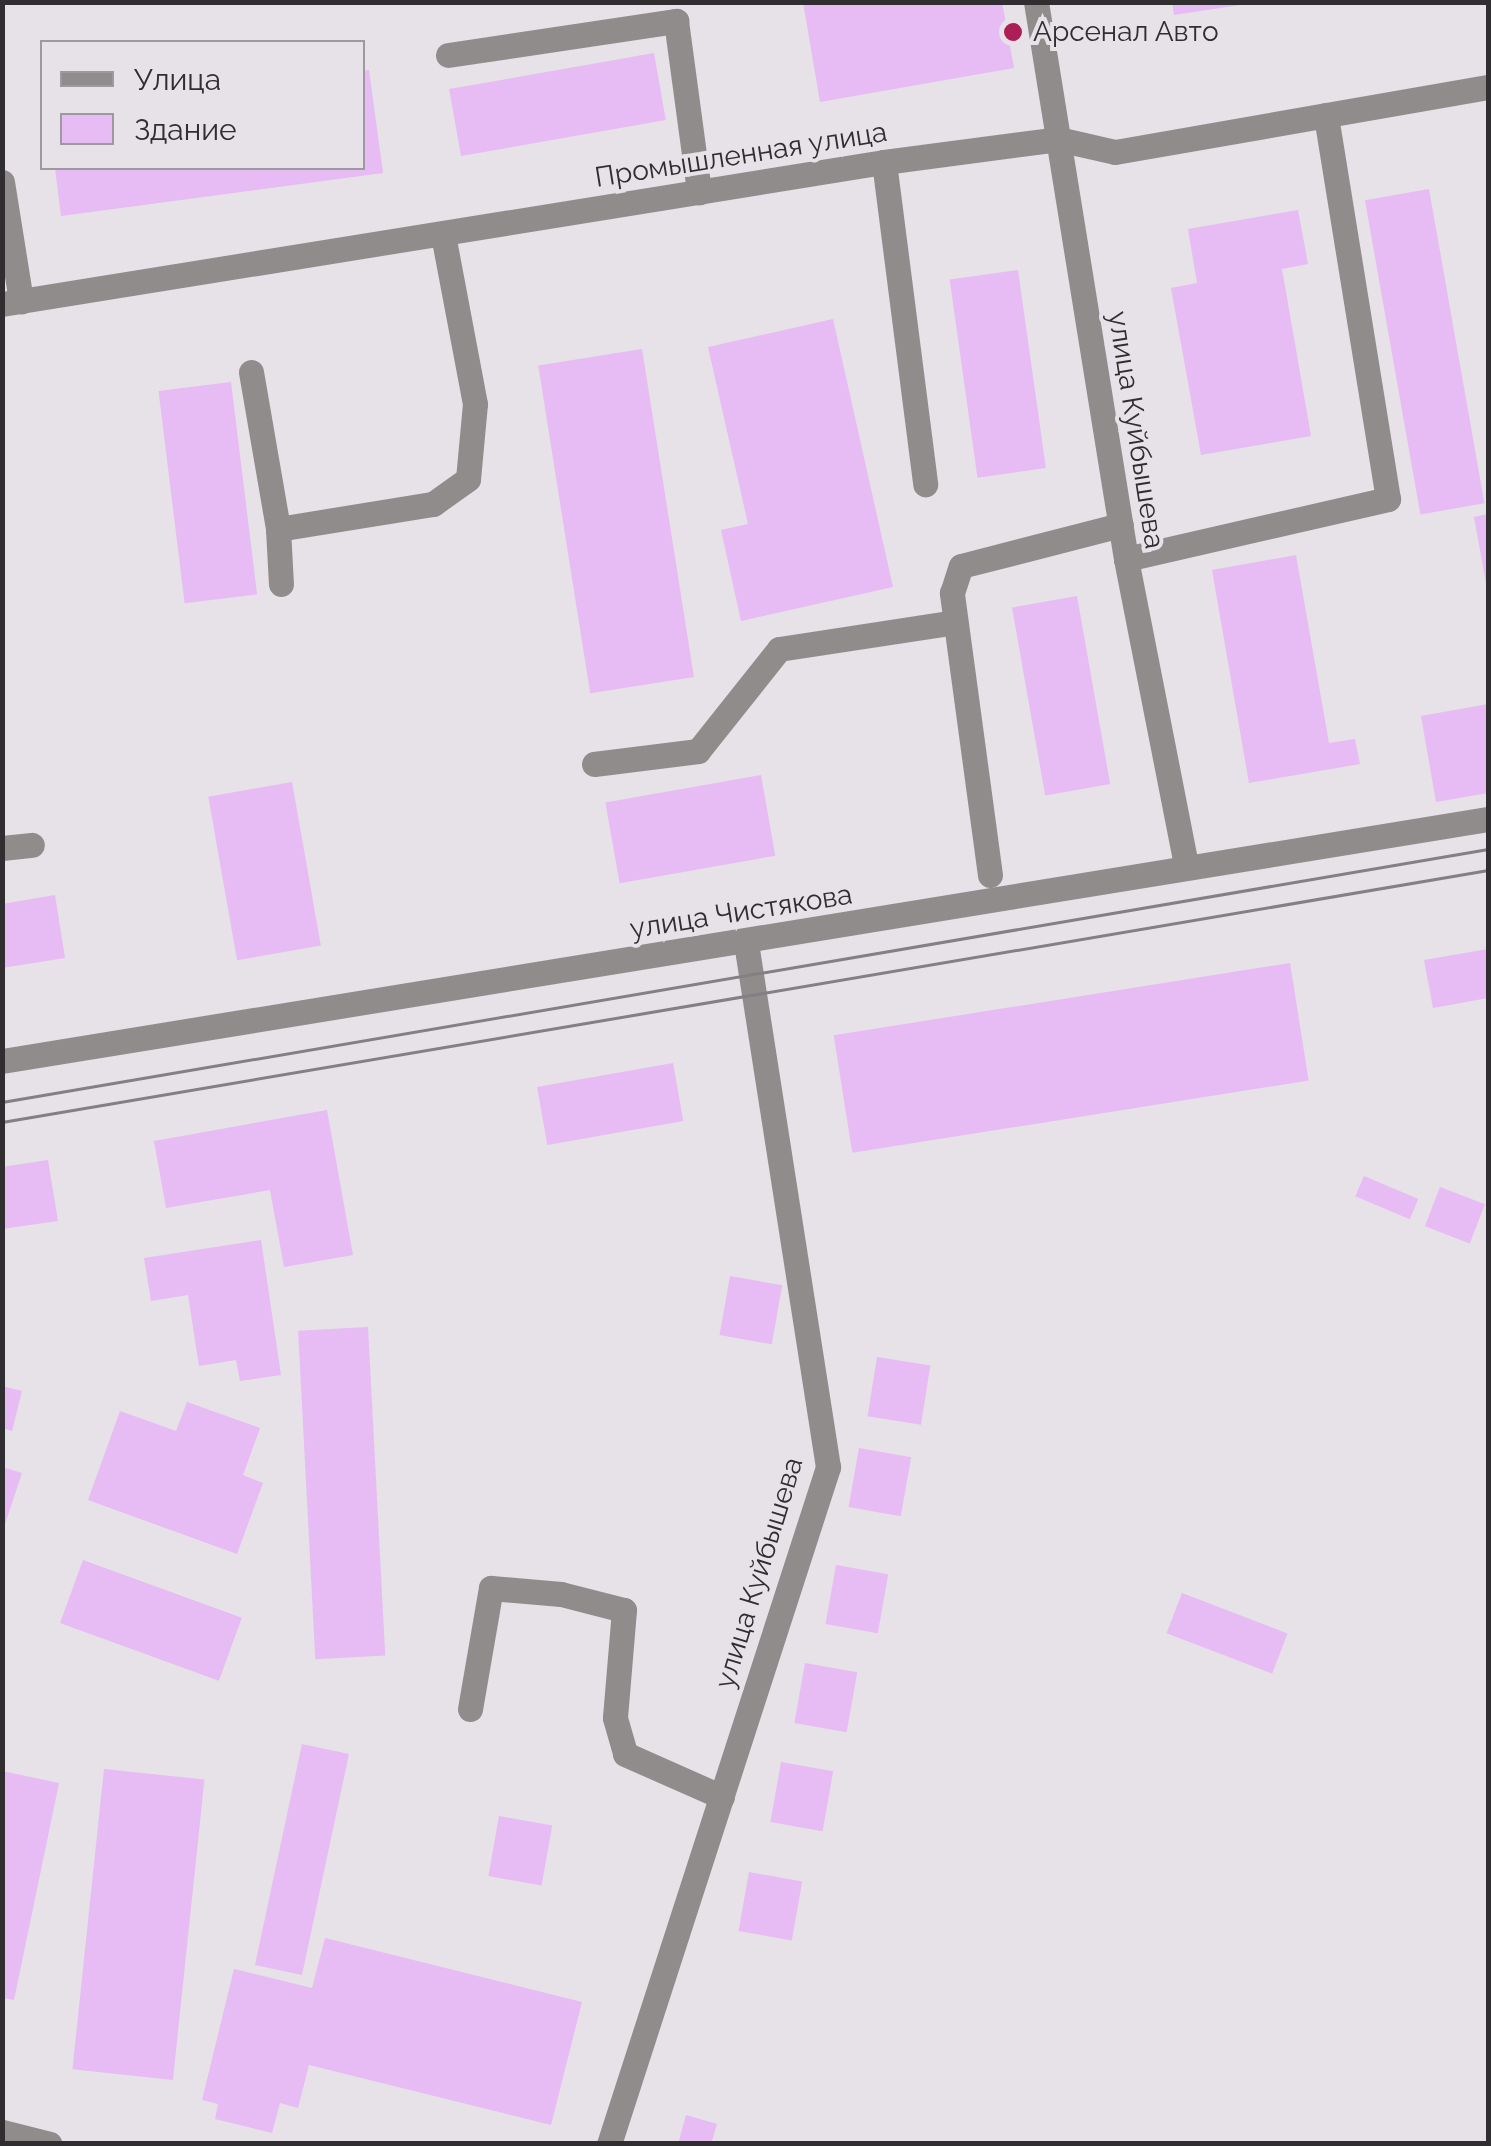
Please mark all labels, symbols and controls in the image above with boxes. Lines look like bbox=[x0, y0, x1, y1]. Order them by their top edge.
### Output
place label: Арсенал Авто bbox=[1033, 15, 1219, 49]
marker: Арсенал Авто bbox=[1002, 21, 1024, 43]
legend bbox=[40, 40, 365, 170]
text: Улица bbox=[134, 62, 221, 97]
text: Здание bbox=[134, 112, 237, 147]
street label: Промышленная улица bbox=[592, 115, 890, 195]
street label: улица Куйбышева bbox=[1101, 309, 1171, 551]
street label: улица Чистякова bbox=[627, 878, 855, 946]
street label: улица Куйбышева bbox=[708, 1453, 810, 1693]

